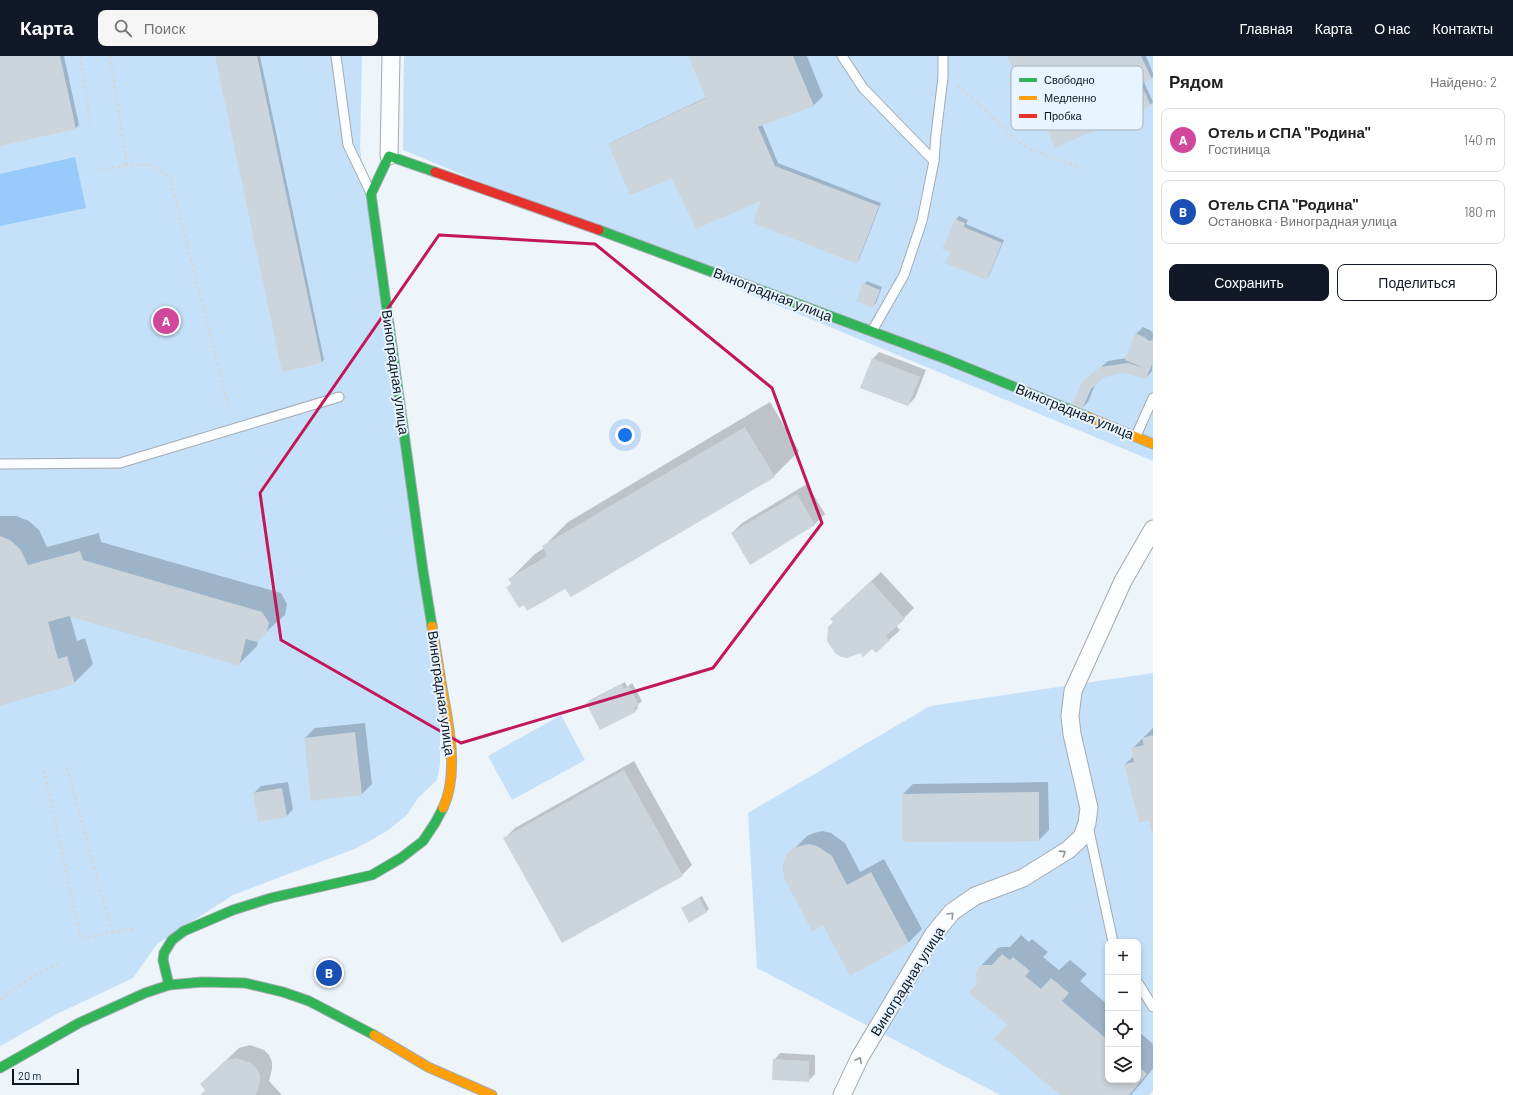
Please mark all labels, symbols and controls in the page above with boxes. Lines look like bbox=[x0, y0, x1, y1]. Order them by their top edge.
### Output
search box bbox=[98, 10, 378, 46]
text: Карта bbox=[20, 16, 74, 39]
icon: search bbox=[112, 17, 134, 39]
text: Поиск bbox=[144, 19, 185, 37]
text: Главная bbox=[1240, 20, 1293, 37]
text: Карта bbox=[1315, 20, 1352, 37]
text: О нас bbox=[1374, 20, 1411, 37]
text: Контакты bbox=[1433, 20, 1493, 37]
legend bbox=[1011, 66, 1143, 130]
text: Рядом bbox=[1169, 71, 1224, 91]
text: Свободно bbox=[1044, 73, 1095, 86]
text: Найдено: 2 bbox=[1430, 74, 1497, 90]
text: Медленно bbox=[1044, 91, 1096, 104]
text: Пробка bbox=[1044, 109, 1082, 122]
text: Отель и СПА "Родина" bbox=[1208, 123, 1370, 141]
text: A bbox=[1179, 132, 1187, 148]
text: 140 m bbox=[1464, 132, 1496, 148]
text: Гостиница bbox=[1208, 141, 1270, 157]
text: Отель СПА "Родина" bbox=[1208, 195, 1358, 213]
text: B bbox=[1179, 204, 1187, 220]
text: 180 m bbox=[1464, 204, 1496, 220]
text: Остановка · Виноградная улица bbox=[1208, 213, 1397, 229]
street label: Виноградная улица bbox=[711, 264, 835, 325]
button: Сохранить bbox=[1169, 264, 1329, 301]
button: Поделиться bbox=[1337, 264, 1497, 301]
pin: A bbox=[153, 306, 179, 336]
street label: Виноградная улица bbox=[379, 308, 413, 436]
street label: Виноградная улица bbox=[1013, 380, 1137, 443]
your location bbox=[615, 425, 635, 445]
street label: Виноградная улица bbox=[425, 629, 459, 757]
one-way arrow bbox=[1059, 850, 1066, 857]
one-way arrow bbox=[946, 912, 953, 920]
street label: Виноградная улица bbox=[866, 923, 948, 1039]
map controls bbox=[1105, 939, 1141, 1083]
button: + bbox=[1105, 939, 1141, 975]
pin: B bbox=[316, 958, 342, 988]
button: − bbox=[1105, 975, 1141, 1011]
button: locate bbox=[1105, 1011, 1141, 1047]
button: layers bbox=[1105, 1047, 1141, 1083]
one-way arrow bbox=[854, 1057, 862, 1064]
scale bar bbox=[12, 1067, 79, 1086]
text: 20 m bbox=[18, 1069, 41, 1082]

